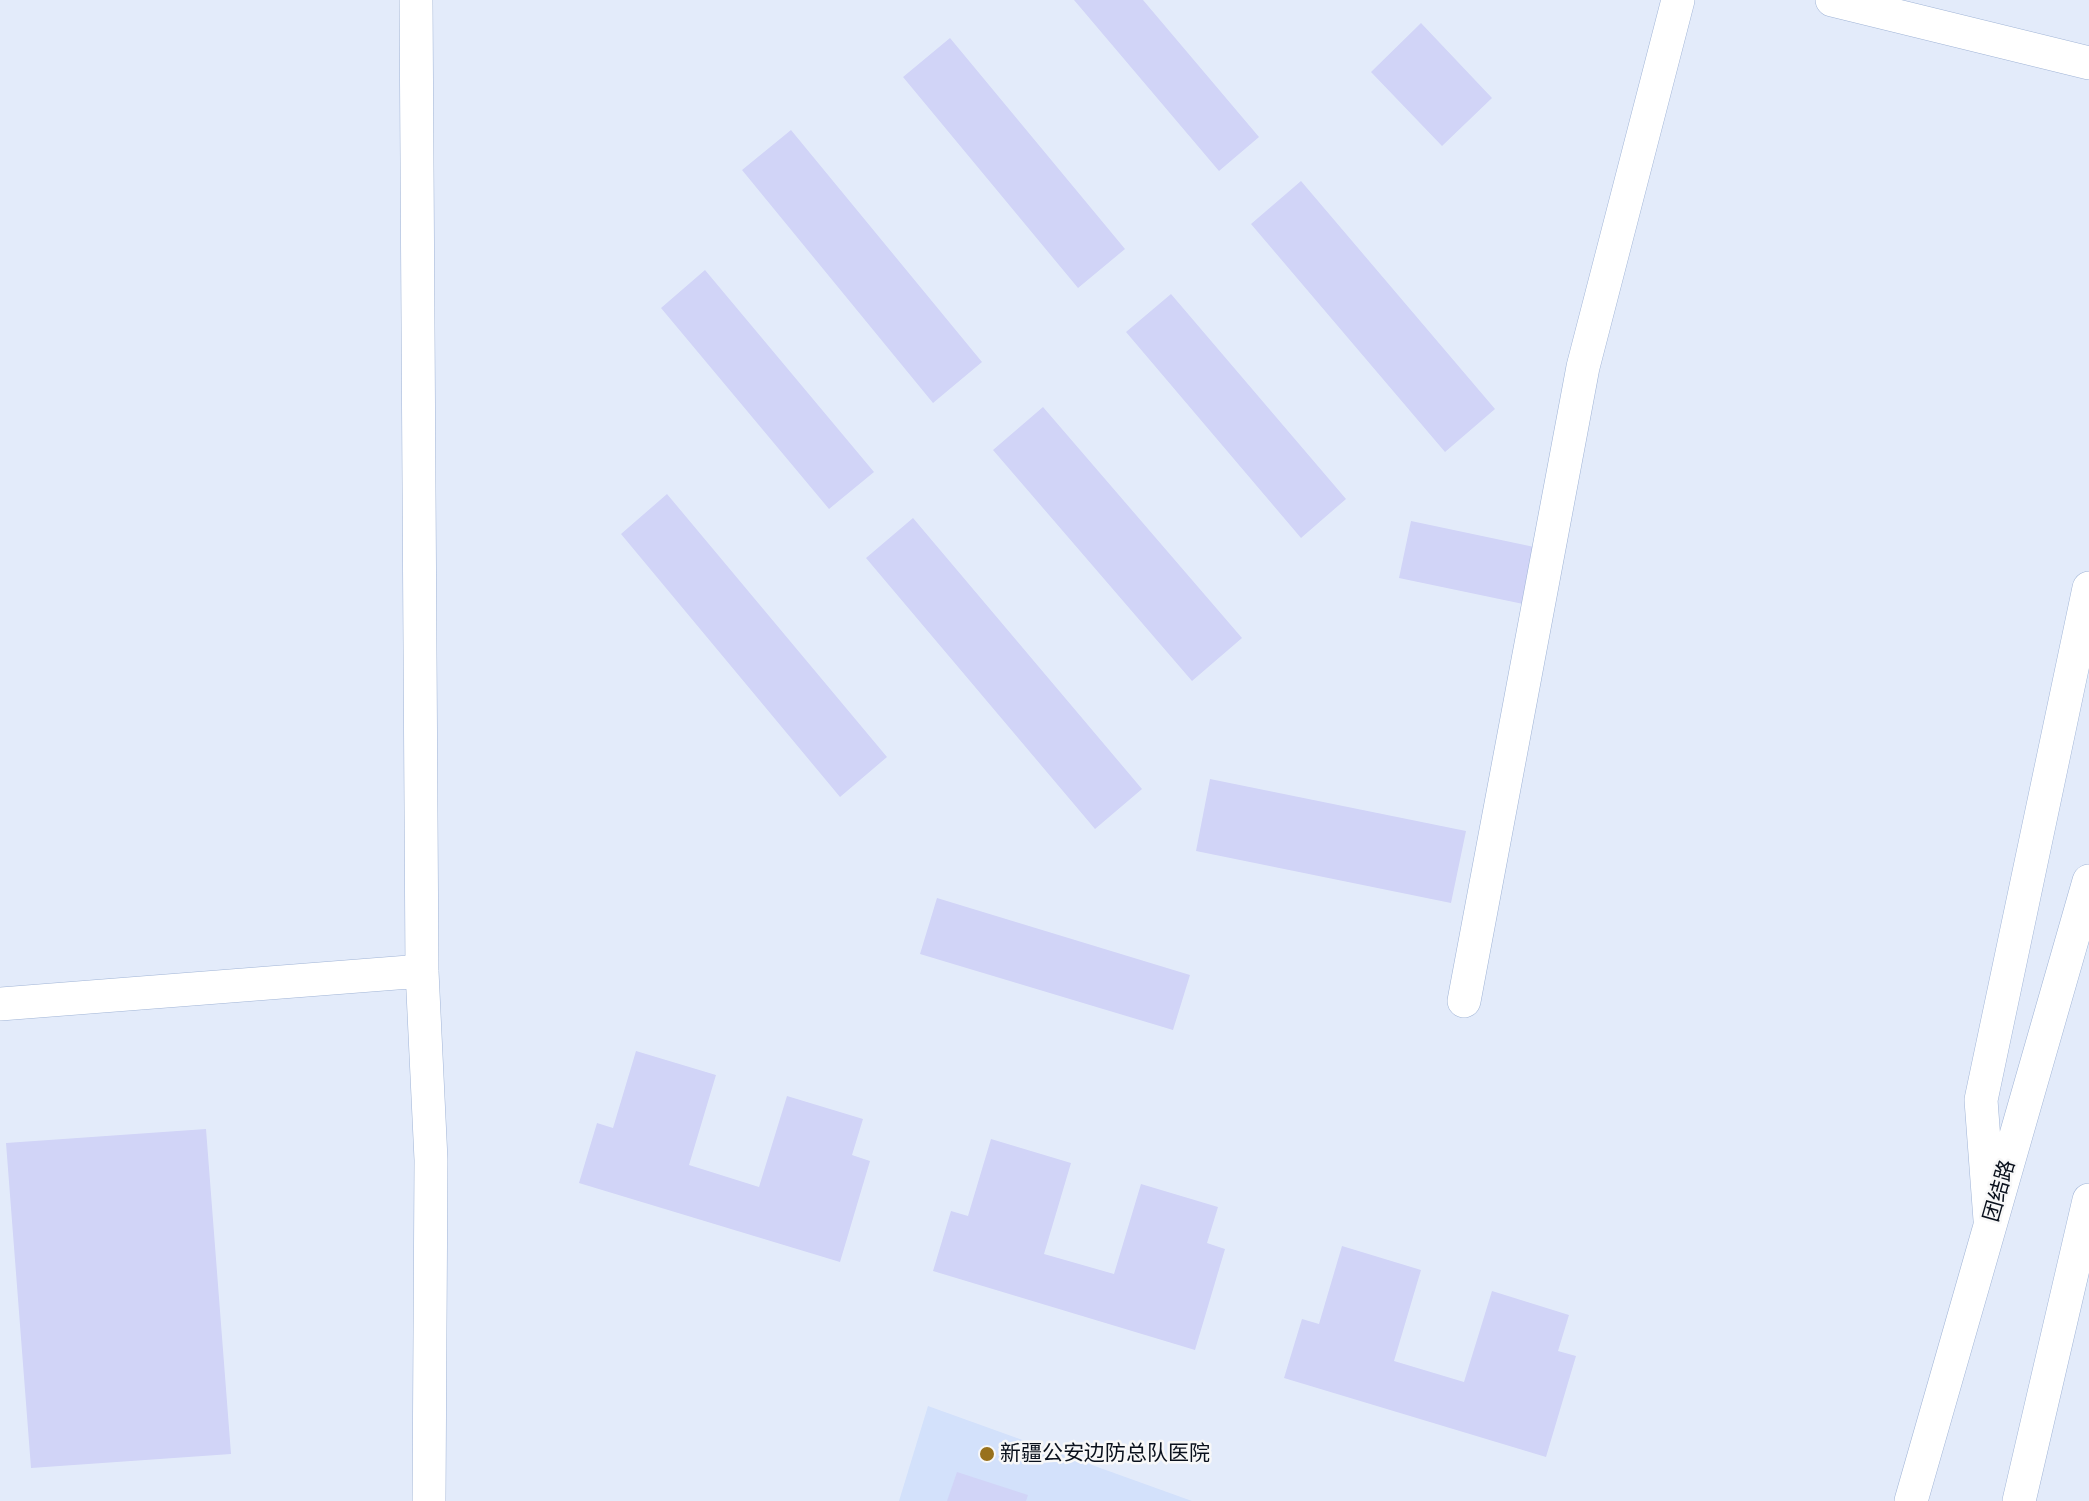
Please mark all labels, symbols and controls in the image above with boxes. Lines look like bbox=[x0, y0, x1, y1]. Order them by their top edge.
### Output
street label: 团结路 bbox=[1979, 1157, 2021, 1225]
place label: 新疆公安边防总队医院 bbox=[1000, 1441, 1210, 1467]
marker: 新疆公安边防总队医院 bbox=[978, 1445, 996, 1463]

